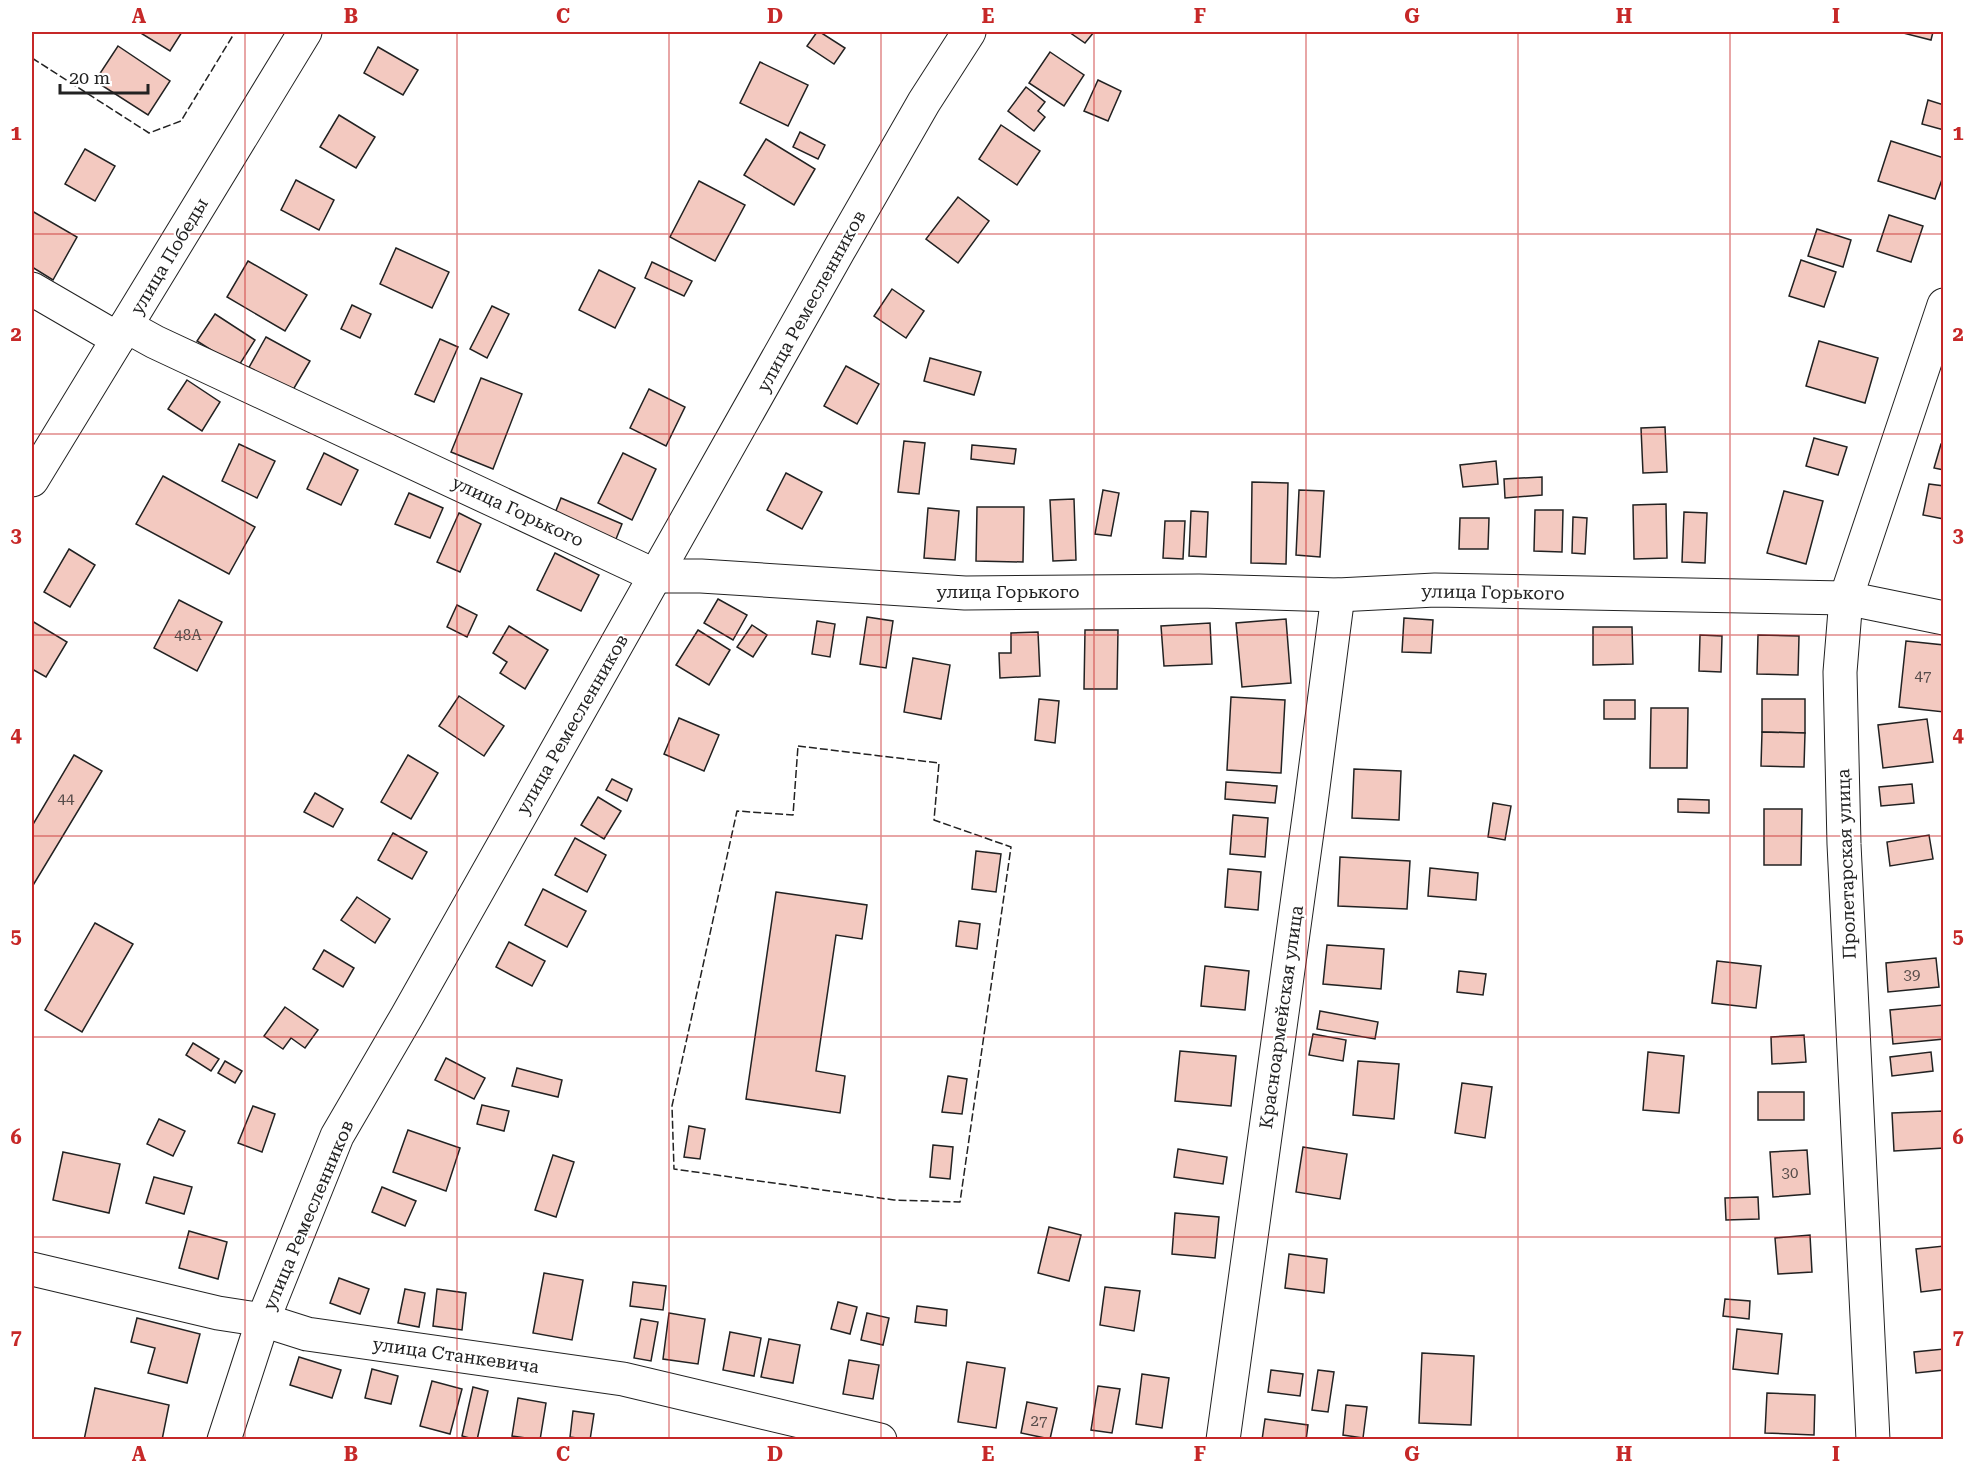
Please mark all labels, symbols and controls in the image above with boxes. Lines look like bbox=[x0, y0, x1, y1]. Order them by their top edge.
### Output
text: A bbox=[132, 4, 147, 28]
text: B bbox=[344, 4, 358, 28]
text: C bbox=[556, 4, 570, 28]
text: D bbox=[767, 4, 783, 28]
text: E bbox=[982, 4, 995, 28]
text: F bbox=[1194, 4, 1206, 28]
text: G bbox=[1404, 4, 1420, 28]
text: H bbox=[1616, 4, 1632, 28]
text: I bbox=[1832, 4, 1840, 28]
scale bar bbox=[60, 57, 148, 95]
text: 20 m bbox=[69, 67, 110, 88]
text: 1 bbox=[10, 121, 22, 145]
text: 1 bbox=[1952, 121, 1964, 145]
street label: улица Победы bbox=[126, 194, 212, 318]
street label: улица Ремесленников bbox=[752, 207, 870, 395]
text: 2 bbox=[10, 322, 22, 346]
text: 2 bbox=[1952, 322, 1964, 346]
street label: улица Горького bbox=[449, 471, 587, 551]
text: 3 bbox=[10, 523, 22, 547]
text: 3 bbox=[1952, 523, 1964, 547]
street label: улица Горького bbox=[1421, 580, 1565, 604]
street label: улица Горького bbox=[936, 581, 1080, 602]
house number: 48А bbox=[174, 626, 202, 644]
street label: улица Ремесленников bbox=[512, 630, 632, 818]
house number: 47 bbox=[1915, 667, 1931, 685]
text: 4 bbox=[10, 723, 22, 747]
text: 4 bbox=[1952, 723, 1964, 747]
street label: Пролетарская улица bbox=[1832, 768, 1860, 960]
house number: 44 bbox=[58, 790, 75, 808]
street label: Красноармейская улица bbox=[1255, 904, 1307, 1130]
text: 5 bbox=[10, 924, 22, 948]
text: 5 bbox=[1952, 924, 1964, 948]
house number: 39 bbox=[1904, 966, 1920, 984]
street label: улица Ремесленников bbox=[258, 1117, 358, 1313]
text: 6 bbox=[10, 1125, 22, 1149]
text: 6 bbox=[1952, 1125, 1964, 1149]
house number: 30 bbox=[1782, 1164, 1798, 1182]
text: 7 bbox=[10, 1325, 22, 1349]
text: 7 bbox=[1952, 1325, 1964, 1349]
street label: улица Станкевича bbox=[371, 1333, 541, 1377]
house number: 27 bbox=[1031, 1412, 1047, 1430]
text: A bbox=[132, 1442, 147, 1466]
text: B bbox=[344, 1442, 358, 1466]
text: C bbox=[556, 1442, 570, 1466]
text: D bbox=[767, 1442, 783, 1466]
text: E bbox=[982, 1442, 995, 1466]
text: F bbox=[1194, 1442, 1206, 1466]
text: G bbox=[1404, 1442, 1420, 1466]
text: H bbox=[1616, 1442, 1632, 1466]
text: I bbox=[1832, 1442, 1840, 1466]

